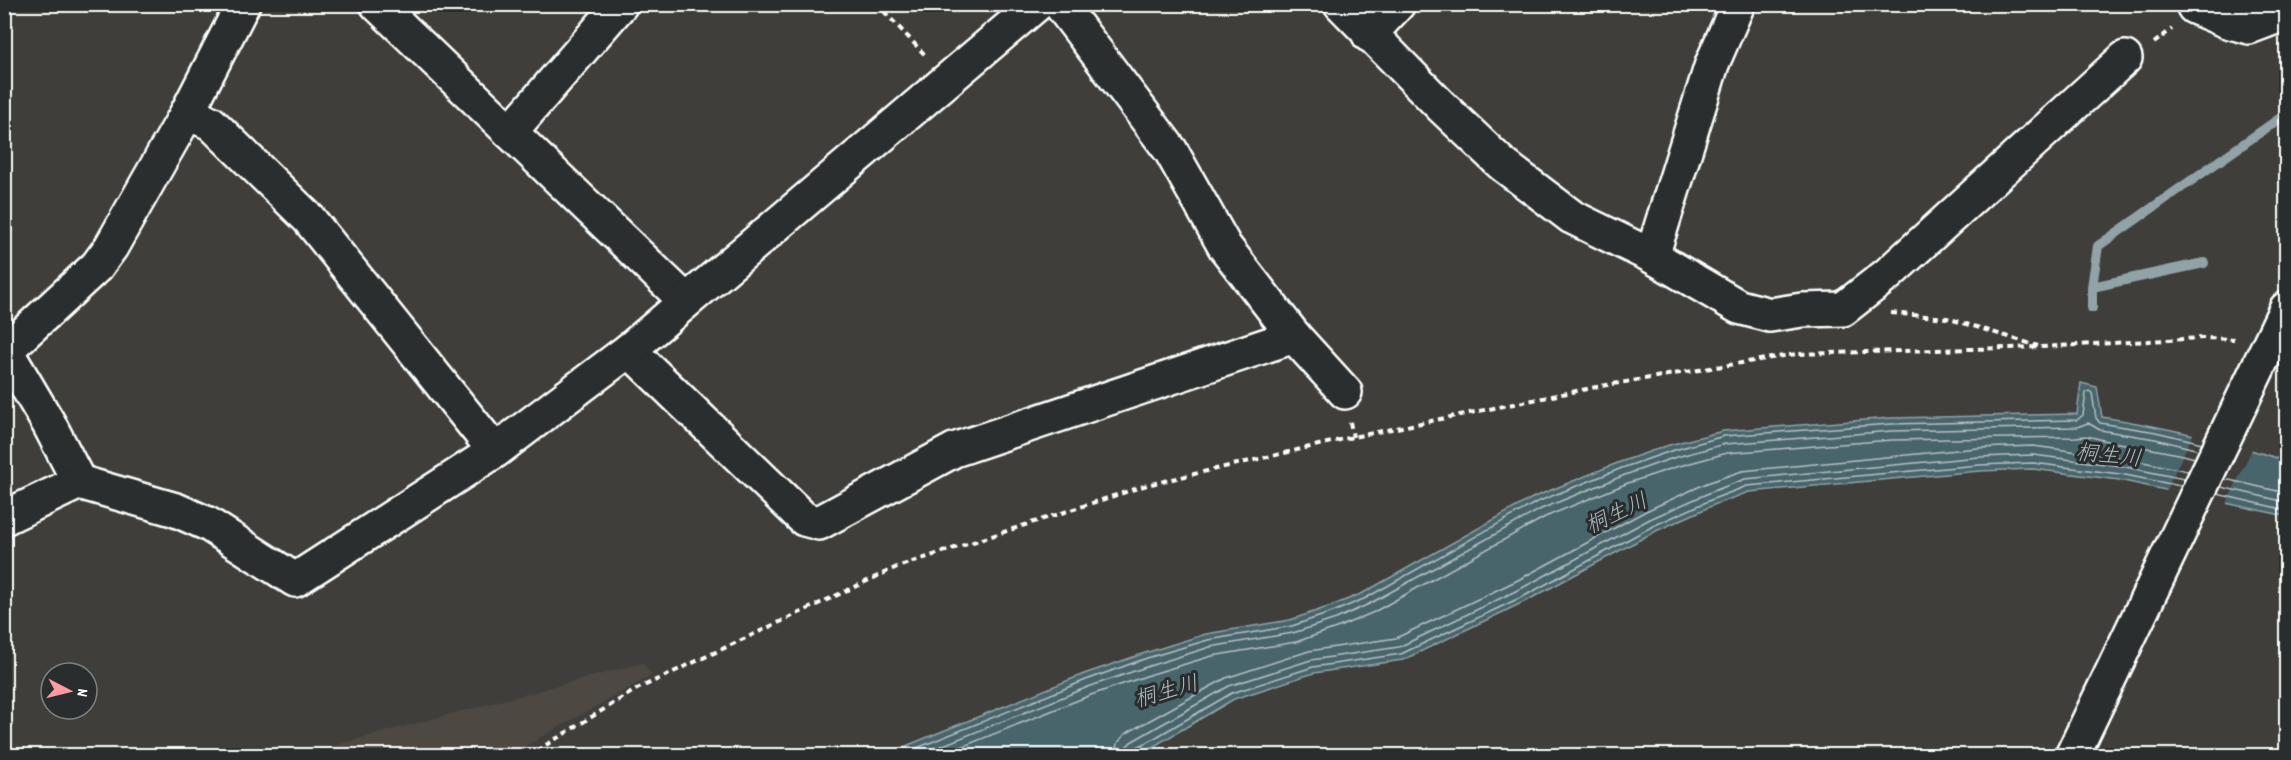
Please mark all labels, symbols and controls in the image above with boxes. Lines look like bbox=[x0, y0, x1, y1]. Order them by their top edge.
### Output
water label: 桐生川 bbox=[2074, 439, 2143, 476]
water label: 桐生川 bbox=[1581, 487, 1654, 543]
north arrow bbox=[39, 661, 99, 721]
water label: 桐生川 bbox=[1131, 669, 1203, 717]
text: N bbox=[69, 687, 93, 698]

